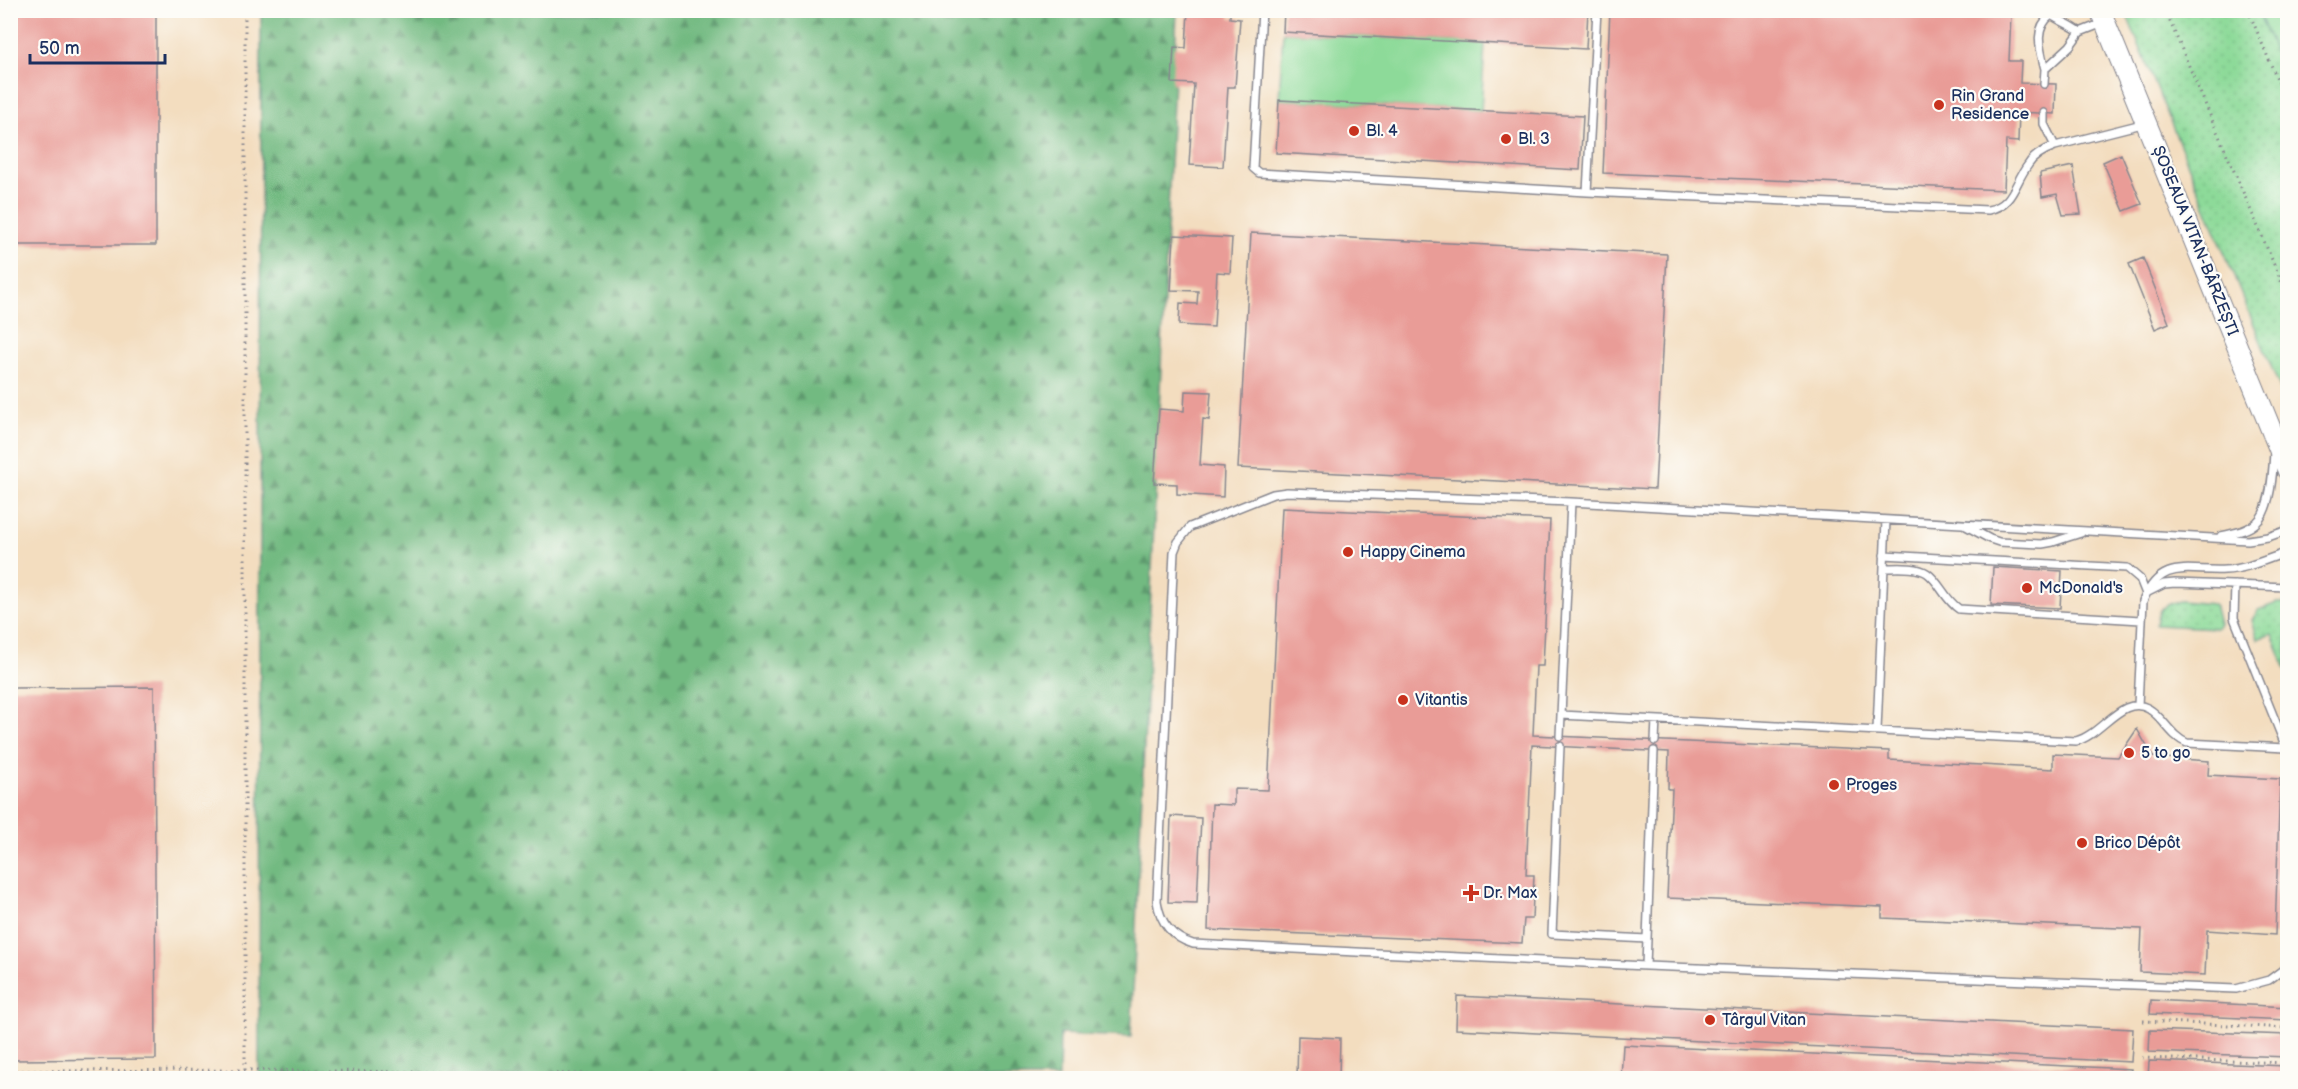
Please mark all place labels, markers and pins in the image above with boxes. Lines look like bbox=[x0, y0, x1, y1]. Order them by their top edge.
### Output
place label: Rin Grand Residence bbox=[1951, 87, 2030, 124]
marker: Rin Grand Residence bbox=[1932, 98, 1946, 112]
place label: Bl. 4 bbox=[1366, 122, 1398, 141]
marker: Bl. 4 bbox=[1347, 124, 1361, 138]
place label: Bl. 3 bbox=[1518, 130, 1550, 149]
marker: Bl. 3 bbox=[1499, 132, 1513, 146]
place label: Happy Cinema bbox=[1360, 543, 1466, 562]
marker: Happy Cinema bbox=[1341, 545, 1355, 559]
place label: McDonald's bbox=[2039, 579, 2123, 598]
marker: McDonald's bbox=[2020, 581, 2034, 595]
place label: Vitantis bbox=[1415, 691, 1468, 710]
marker: Vitantis bbox=[1396, 693, 1410, 707]
place label: 5 to go bbox=[2141, 744, 2191, 763]
marker: 5 to go bbox=[2122, 746, 2136, 760]
place label: Proges bbox=[1846, 776, 1897, 795]
marker: Proges bbox=[1827, 778, 1841, 792]
place label: Brico Dépôt bbox=[2094, 834, 2181, 853]
marker: Brico Dépôt bbox=[2075, 836, 2089, 850]
place label: Dr. Max bbox=[1483, 884, 1538, 903]
marker: Dr. Max bbox=[1464, 886, 1478, 900]
place label: Târgul Vitan bbox=[1722, 1011, 1806, 1030]
marker: Târgul Vitan bbox=[1703, 1013, 1717, 1027]

